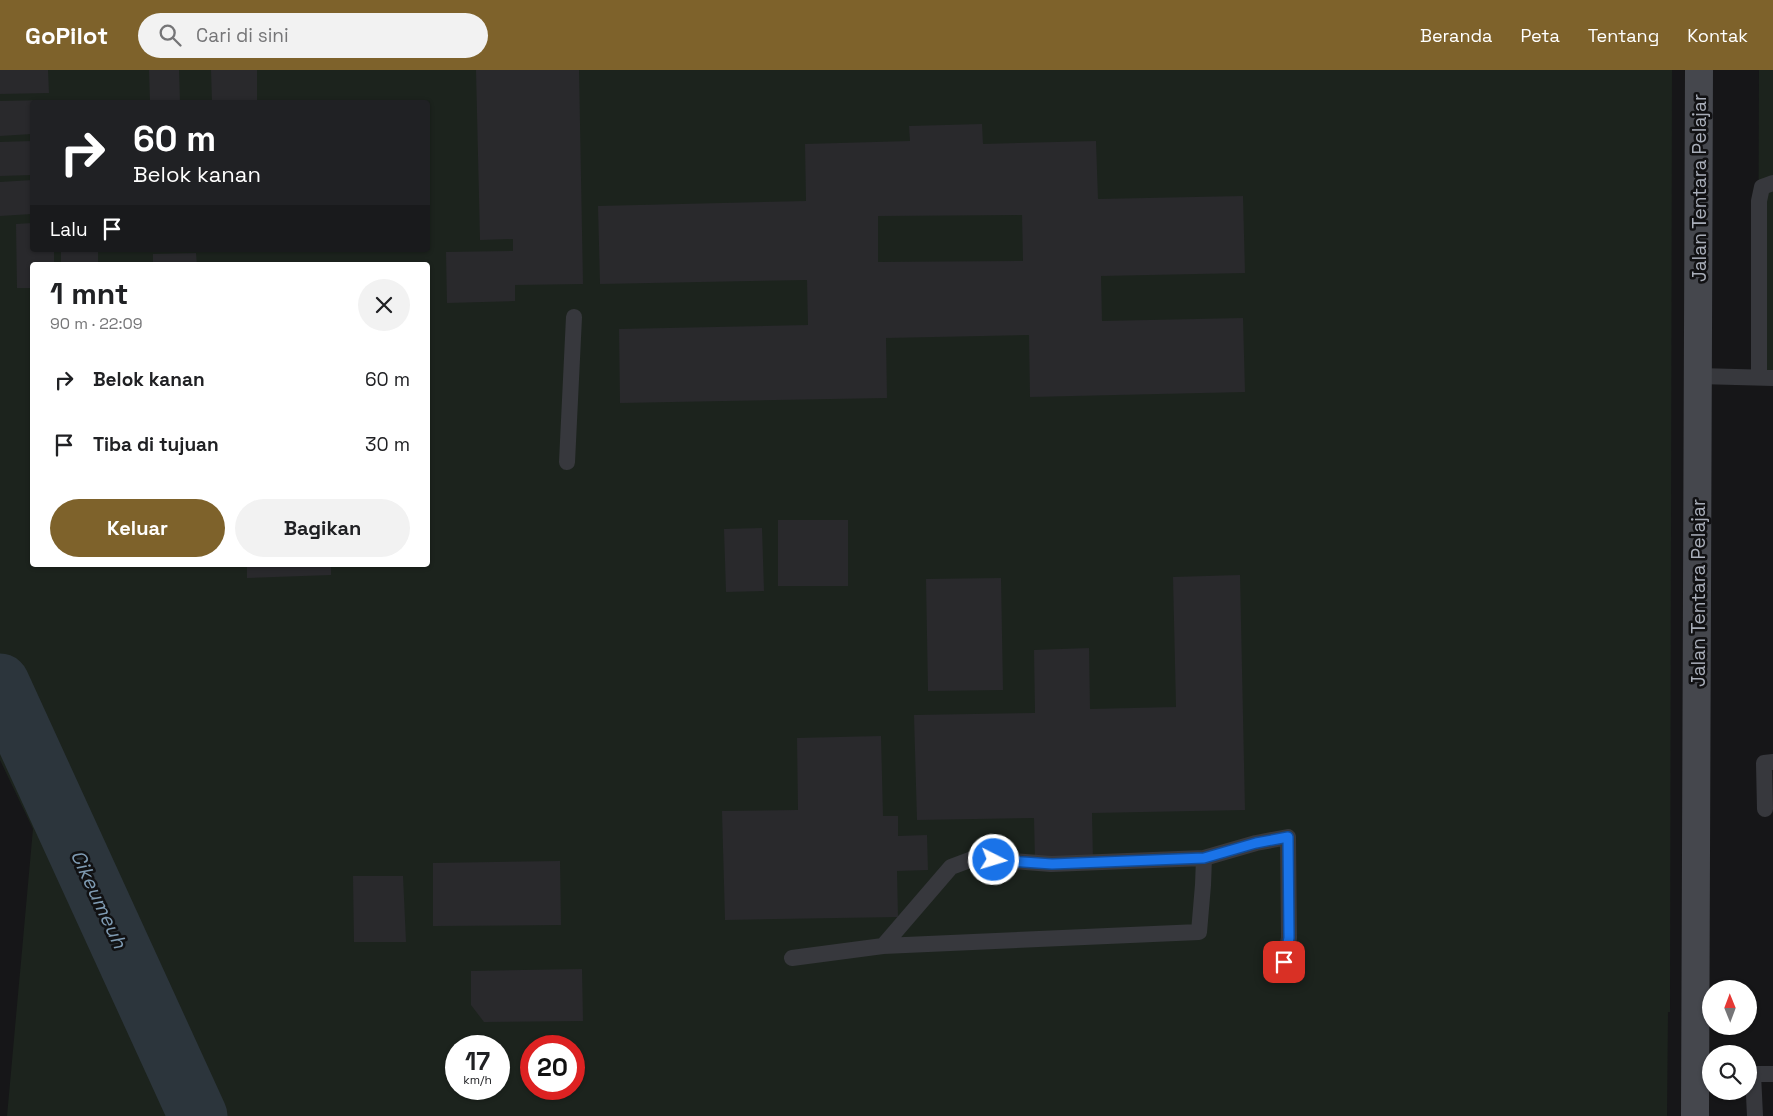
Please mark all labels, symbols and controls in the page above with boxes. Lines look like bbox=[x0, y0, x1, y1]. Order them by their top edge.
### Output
search box bbox=[138, 13, 488, 58]
text: GoPilot bbox=[25, 20, 108, 51]
icon: search bbox=[156, 21, 184, 49]
text: Cari di sini bbox=[196, 23, 289, 48]
text: Beranda bbox=[1420, 24, 1492, 47]
text: Peta bbox=[1520, 24, 1560, 47]
text: Tentang bbox=[1588, 24, 1659, 47]
text: Kontak bbox=[1687, 24, 1748, 47]
street label: Jalan Tentara Pelajar bbox=[1687, 94, 1712, 282]
text: 60 m bbox=[133, 117, 216, 161]
icon: right bbox=[50, 120, 115, 185]
text: Belok kanan bbox=[133, 160, 261, 188]
icon: arrive bbox=[98, 215, 126, 243]
text: Lalu bbox=[50, 217, 88, 242]
text: 1 mnt bbox=[50, 274, 129, 313]
button: close bbox=[358, 279, 410, 331]
text: 90 m · 22:09 bbox=[50, 313, 143, 334]
icon: right bbox=[50, 366, 78, 394]
text: Belok kanan bbox=[93, 367, 205, 392]
text: 60 m bbox=[365, 367, 410, 392]
icon: arrive bbox=[50, 431, 78, 459]
text: Tiba di tujuan bbox=[93, 432, 219, 457]
text: 30 m bbox=[365, 432, 410, 457]
button: Keluar bbox=[50, 499, 225, 557]
button: Bagikan bbox=[235, 499, 410, 557]
street label: Jalan Tentara Pelajar bbox=[1686, 499, 1711, 687]
position arrow bbox=[967, 833, 1019, 885]
water label: Cikeumeuh bbox=[65, 846, 133, 953]
pin bbox=[1263, 941, 1305, 983]
icon: arrive bbox=[1270, 948, 1298, 976]
north arrow bbox=[1702, 980, 1758, 1035]
map controls bbox=[1702, 980, 1757, 1100]
speed limit sign: 20 bbox=[520, 1035, 585, 1100]
text: 17 bbox=[465, 1045, 490, 1077]
button: search bbox=[1702, 1045, 1757, 1100]
text: km/h bbox=[463, 1072, 492, 1088]

